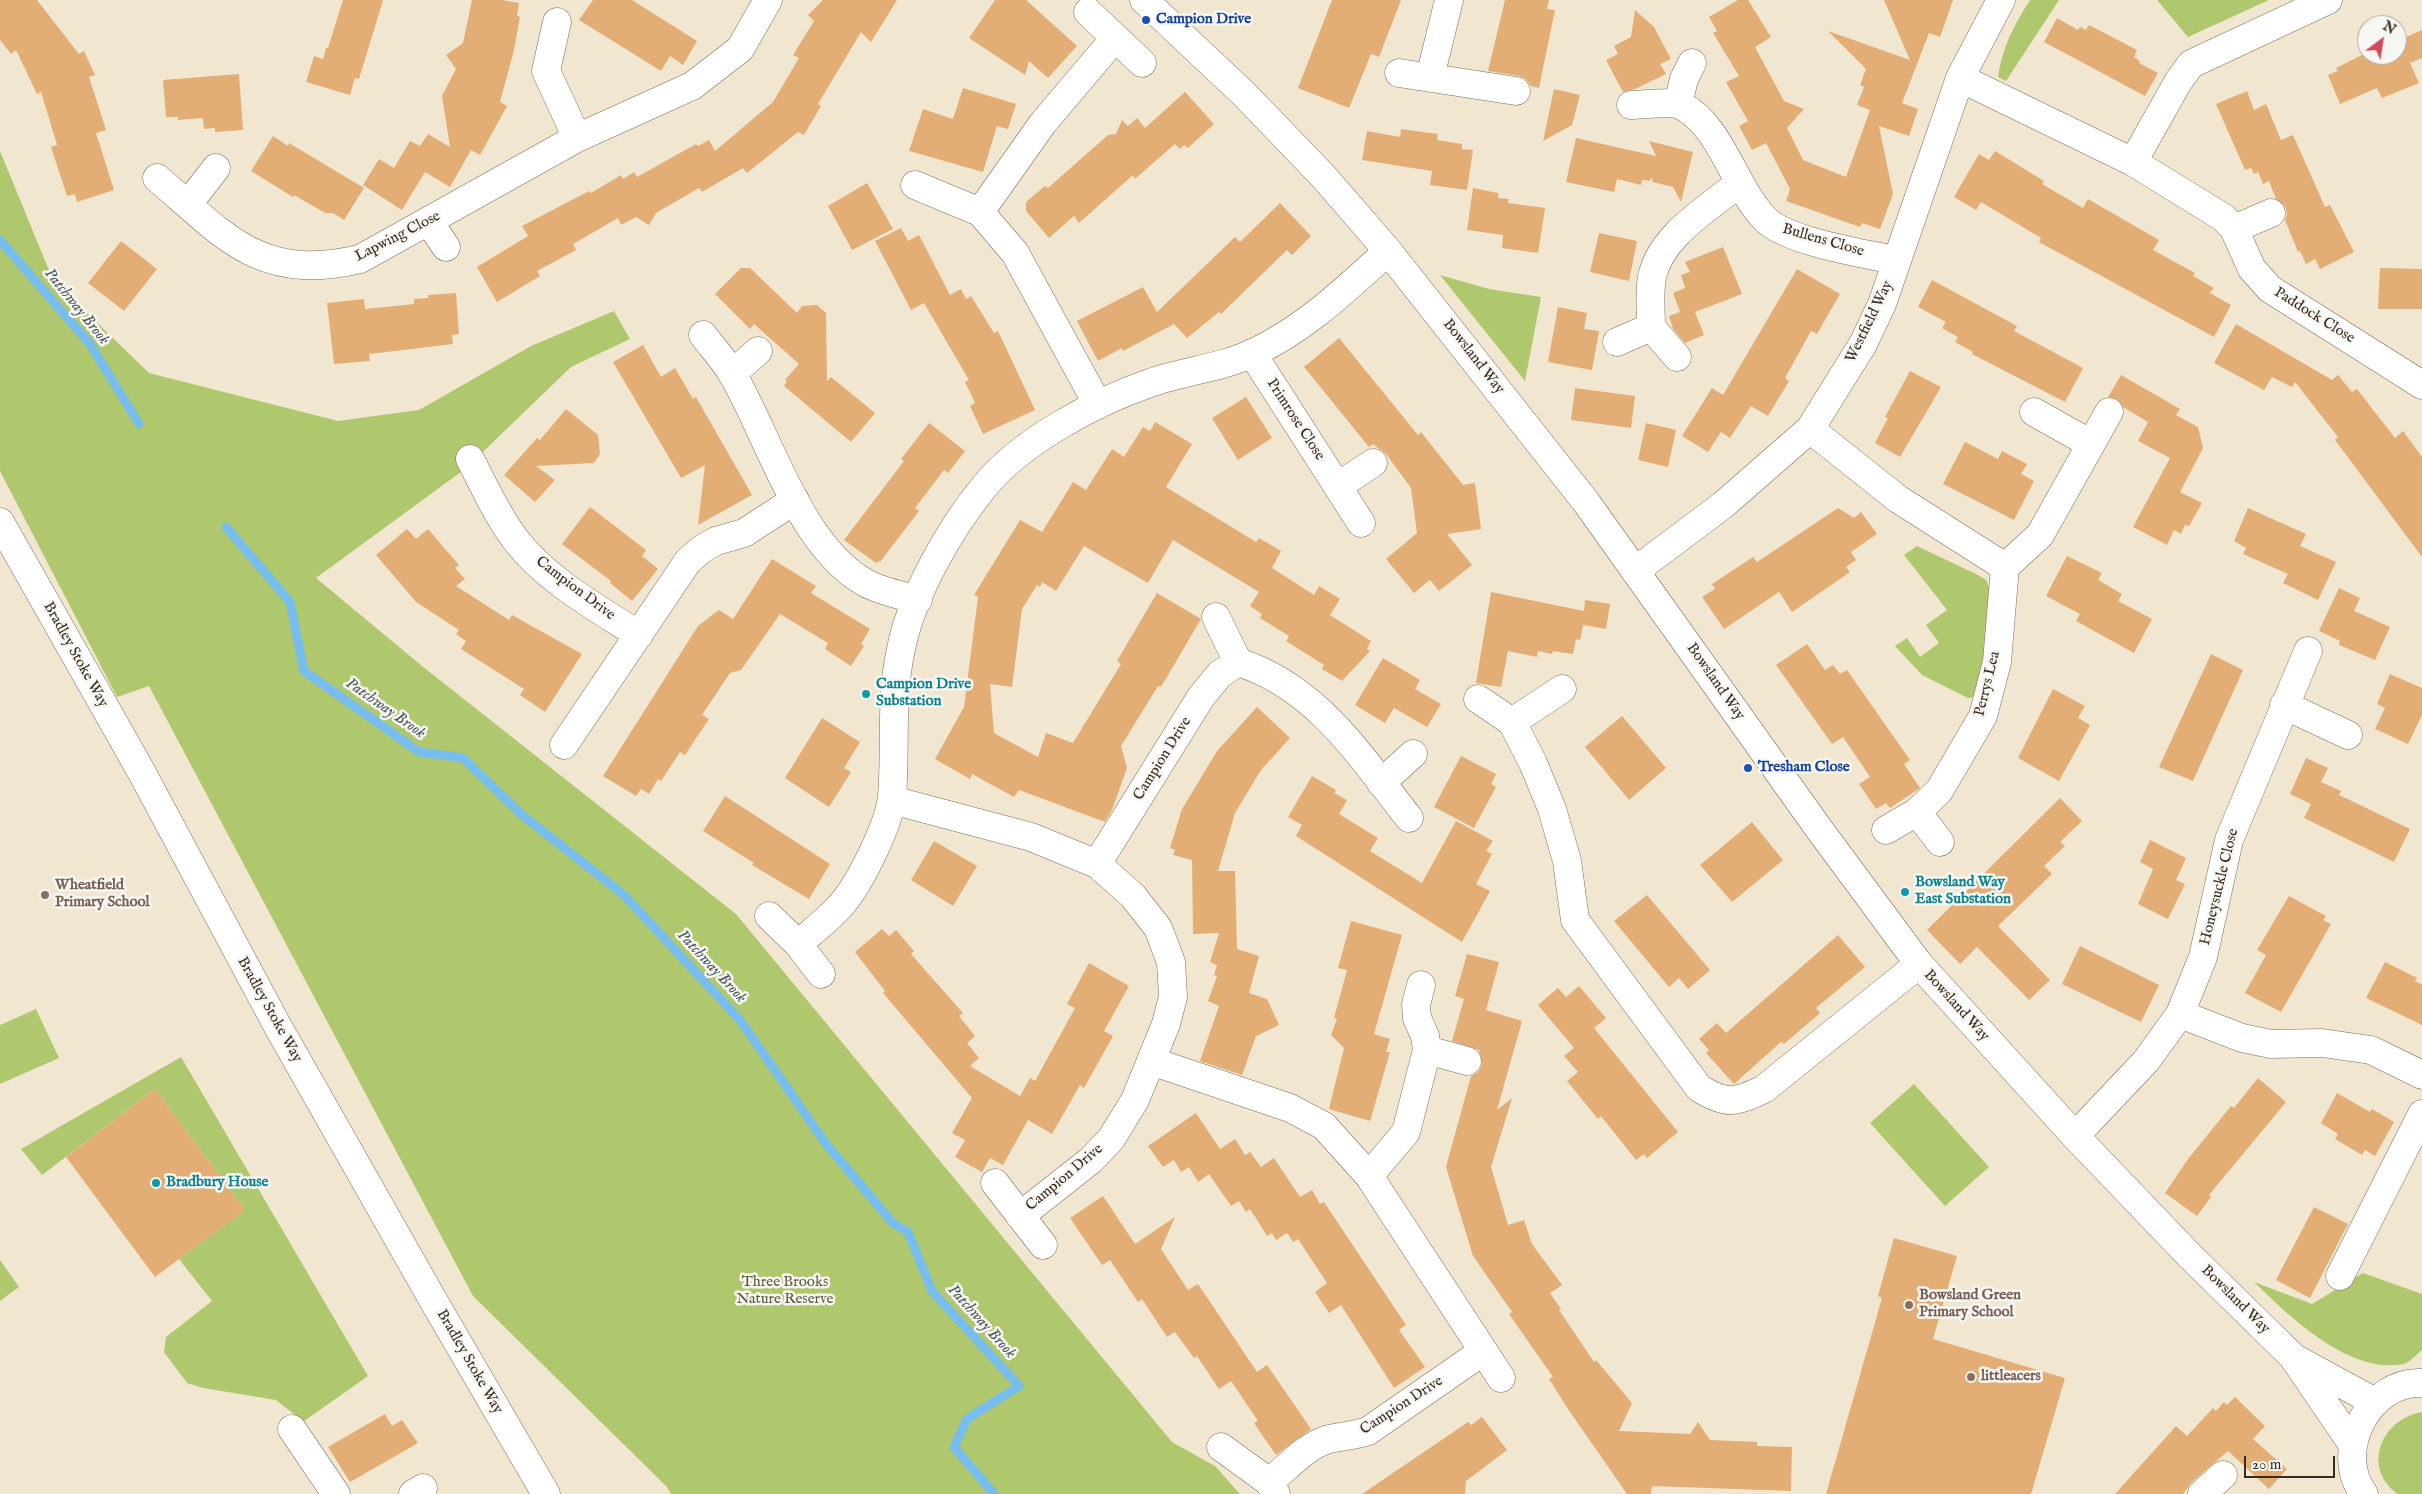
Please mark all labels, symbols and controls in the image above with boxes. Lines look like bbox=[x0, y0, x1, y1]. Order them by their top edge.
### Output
place label: Campion Drive bbox=[1156, 11, 1251, 29]
marker: Campion Drive bbox=[1140, 14, 1152, 26]
north arrow bbox=[2357, 15, 2407, 65]
text: N bbox=[2379, 17, 2399, 39]
street label: Lapwing Close bbox=[352, 208, 444, 266]
street label: Bullens Close bbox=[1780, 221, 1866, 261]
water label: Patchway Brook bbox=[39, 265, 113, 349]
street label: Westfield Way bbox=[1842, 278, 1898, 366]
street label: Paddock Close bbox=[2270, 284, 2358, 348]
street label: Bowsland Way bbox=[1438, 316, 1508, 398]
street label: Primrose Close bbox=[1262, 376, 1328, 464]
street label: Campion Drive bbox=[532, 553, 618, 625]
street label: Bradley Stoke Way bbox=[39, 599, 111, 711]
street label: Bowsland Way bbox=[1682, 640, 1748, 724]
street label: Perrys Lea bbox=[1971, 650, 2005, 718]
water label: Patchway Brook bbox=[341, 674, 429, 744]
place label: Campion Drive Substation bbox=[876, 676, 971, 711]
marker: Campion Drive Substation bbox=[860, 688, 872, 700]
street label: Campion Drive bbox=[1130, 714, 1196, 804]
place label: Tresham Close bbox=[1758, 759, 1850, 777]
marker: Tresham Close bbox=[1742, 762, 1754, 774]
street label: Honeysuckle Close bbox=[2197, 827, 2243, 947]
place label: Bowsland Way East Substation bbox=[1915, 874, 2011, 909]
place label: Wheatfield Primary School bbox=[55, 877, 150, 912]
marker: Bowsland Way East Substation bbox=[1899, 886, 1911, 898]
marker: Wheatfield Primary School bbox=[39, 889, 51, 901]
water label: Patchway Brook bbox=[672, 926, 750, 1008]
street label: Bradley Stoke Way bbox=[233, 954, 305, 1066]
street label: Bowsland Way bbox=[1919, 967, 1993, 1045]
street label: Campion Drive bbox=[1023, 1141, 1107, 1215]
place label: Bradbury House bbox=[166, 1174, 268, 1192]
marker: Bradbury House bbox=[150, 1177, 162, 1189]
street label: Bowsland Way bbox=[2197, 1262, 2273, 1338]
park label: Three Brooks Nature Reserve bbox=[737, 1274, 833, 1309]
water label: Patchway Brook bbox=[943, 1281, 1019, 1363]
place label: Bowsland Green Primary School bbox=[1919, 1287, 2021, 1322]
marker: Bowsland Green Primary School bbox=[1903, 1299, 1915, 1311]
street label: Bradley Stoke Way bbox=[432, 1307, 506, 1417]
place label: littleacers bbox=[1981, 1368, 2041, 1386]
marker: littleacers bbox=[1965, 1371, 1977, 1383]
street label: Campion Drive bbox=[1357, 1373, 1447, 1439]
scale bar bbox=[2247, 1446, 2338, 1478]
text: 20 m bbox=[2252, 1455, 2281, 1474]

